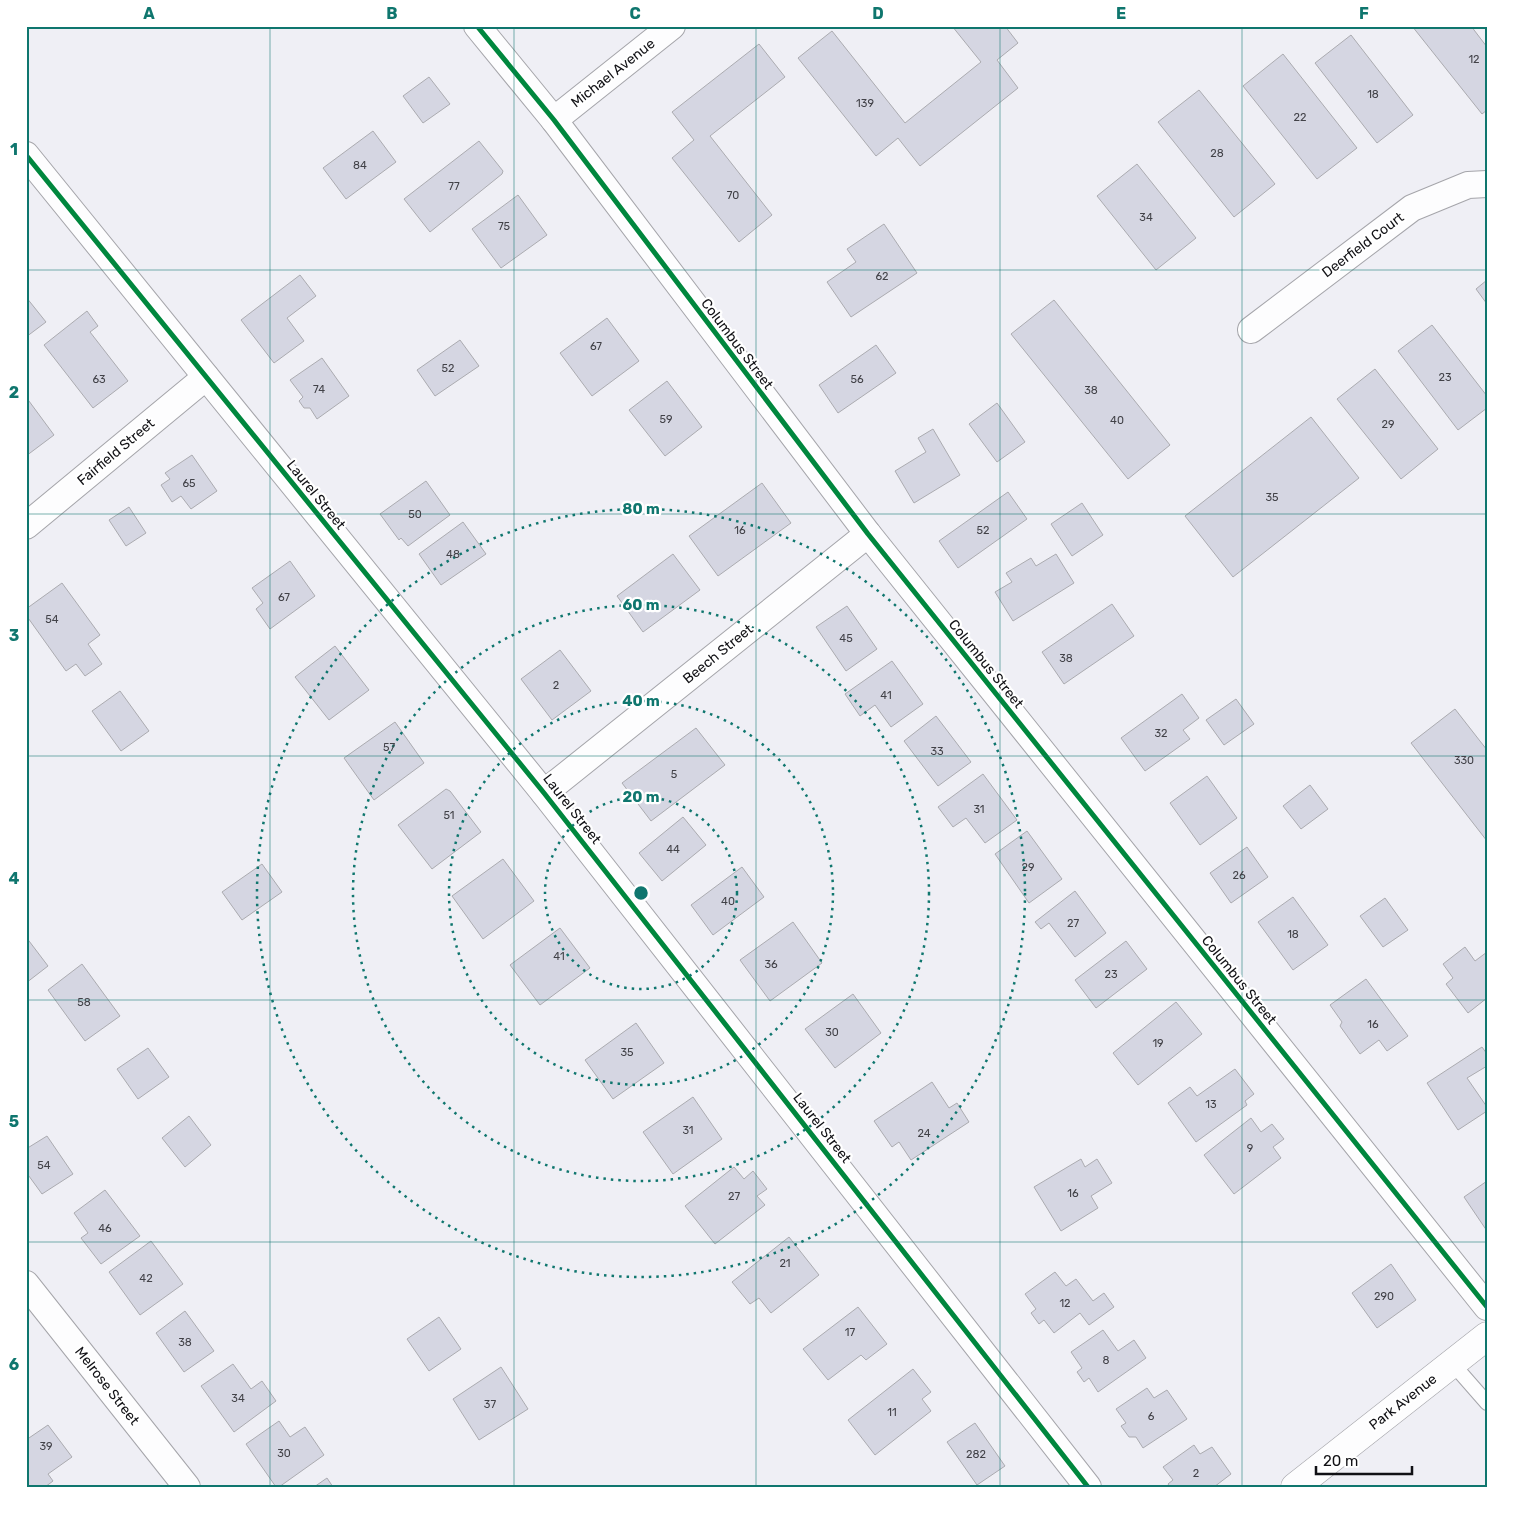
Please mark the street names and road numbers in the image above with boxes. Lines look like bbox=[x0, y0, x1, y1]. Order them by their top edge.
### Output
street label: Michael Avenue bbox=[568, 35, 658, 111]
street label: Deerfield Court bbox=[1319, 208, 1408, 281]
street label: Columbus Street bbox=[697, 295, 777, 393]
street label: Fairfield Street bbox=[74, 414, 158, 489]
street label: Laurel Street bbox=[283, 457, 349, 534]
street label: Columbus Street bbox=[945, 616, 1027, 712]
street label: Beech Street bbox=[680, 620, 757, 687]
street label: Laurel Street bbox=[539, 771, 605, 848]
street label: Columbus Street bbox=[1198, 932, 1280, 1028]
street label: Laurel Street bbox=[789, 1090, 855, 1167]
street label: Melrose Street bbox=[71, 1344, 143, 1429]
street label: Park Avenue bbox=[1366, 1370, 1440, 1434]

